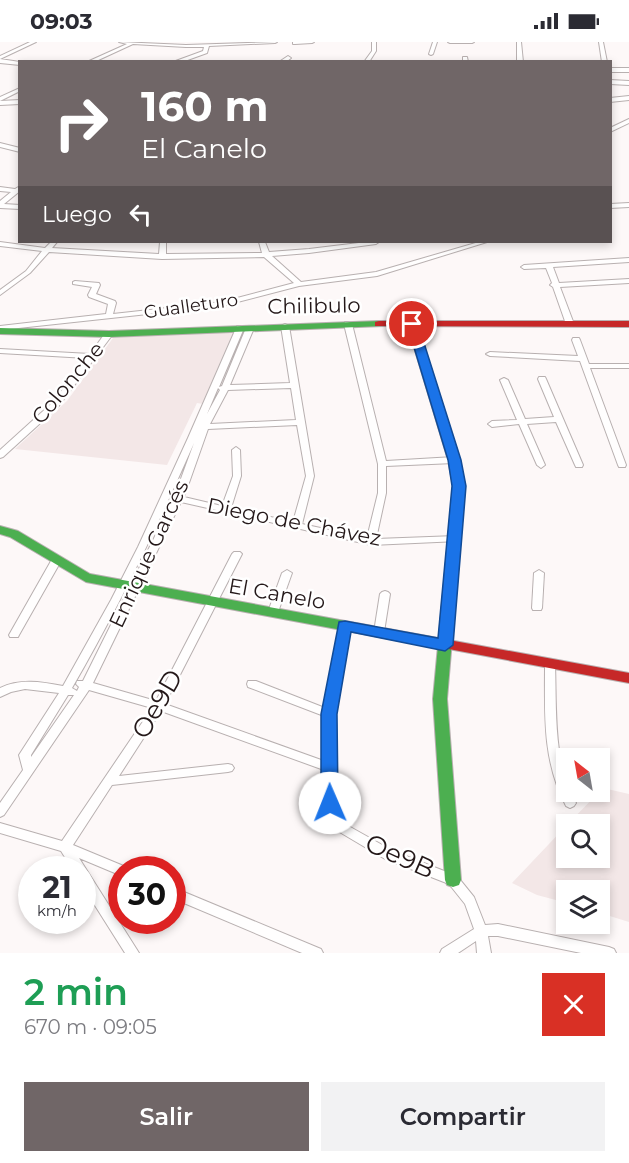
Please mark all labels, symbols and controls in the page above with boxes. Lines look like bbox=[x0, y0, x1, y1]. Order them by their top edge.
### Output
text: 09:03 bbox=[30, 8, 92, 35]
text: 160 m bbox=[141, 80, 269, 132]
icon: right bbox=[42, 84, 120, 162]
text: El Canelo bbox=[141, 132, 267, 165]
icon: left bbox=[124, 198, 157, 231]
text: Luego bbox=[42, 201, 112, 228]
street label: Gualleturo bbox=[142, 289, 240, 323]
street label: Chilibulo bbox=[267, 292, 361, 319]
pin bbox=[386, 298, 437, 349]
icon: arrive bbox=[395, 307, 428, 340]
street label: Colonche bbox=[26, 337, 109, 429]
street label: Enrique Garcés bbox=[103, 476, 194, 632]
street label: Diego de Chávez bbox=[205, 492, 383, 551]
street label: El Canelo bbox=[227, 573, 328, 614]
street label: Oe9D bbox=[124, 664, 190, 744]
north arrow bbox=[556, 748, 610, 802]
map controls bbox=[556, 748, 610, 934]
position arrow bbox=[298, 771, 362, 835]
button: search bbox=[556, 814, 610, 868]
street label: Oe9B bbox=[360, 827, 440, 885]
speed limit sign: 30 bbox=[108, 856, 186, 934]
text: 21 bbox=[42, 869, 72, 906]
button: layers bbox=[556, 880, 610, 934]
text: km/h bbox=[37, 901, 77, 920]
text: 2 min bbox=[24, 970, 128, 1014]
button: close bbox=[542, 973, 605, 1036]
text: 670 m · 09:05 bbox=[24, 1015, 157, 1039]
button: Salir bbox=[24, 1082, 309, 1151]
button: Compartir bbox=[321, 1082, 605, 1151]

